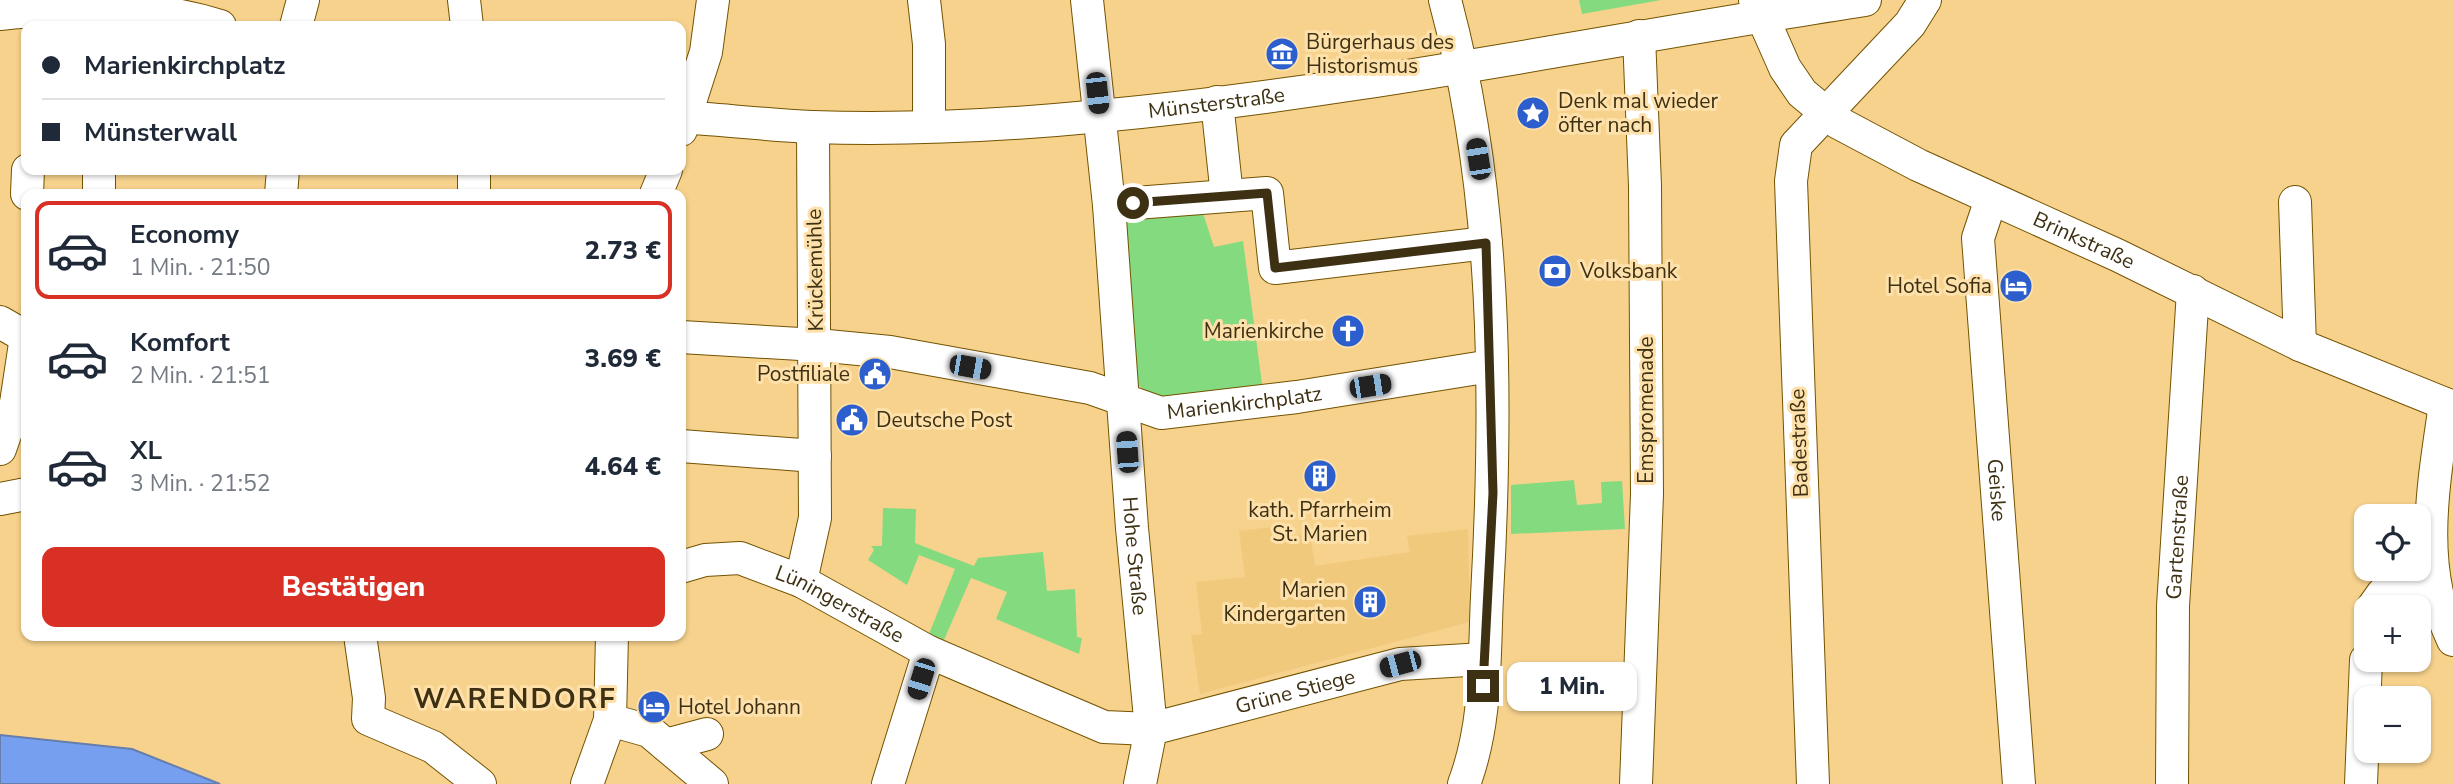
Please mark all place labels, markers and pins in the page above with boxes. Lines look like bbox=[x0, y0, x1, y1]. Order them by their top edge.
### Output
place label: Bürgerhaus des Historismus bbox=[1306, 28, 1454, 80]
museum icon: Bürgerhaus des Historismus bbox=[1263, 35, 1301, 73]
place label: Denk mal wieder öfter nach bbox=[1558, 87, 1718, 139]
place icon: Denk mal wieder öfter nach bbox=[1514, 94, 1552, 132]
bank icon: Volksbank bbox=[1536, 252, 1574, 290]
place label: Volksbank bbox=[1579, 257, 1678, 285]
hotel icon: Hotel Sofia bbox=[1997, 267, 2035, 305]
place label: Hotel Sofia bbox=[1887, 272, 1992, 300]
church icon: Marienkirche bbox=[1329, 312, 1367, 350]
place label: Marienkirche bbox=[1204, 317, 1324, 345]
public building icon: Postfiliale bbox=[856, 355, 894, 393]
place label: Postfiliale bbox=[757, 360, 850, 388]
public building icon: Deutsche Post bbox=[833, 401, 871, 439]
place label: Deutsche Post bbox=[876, 406, 1013, 434]
building icon: kath. Pfarrheim St. Marien bbox=[1301, 457, 1339, 495]
place label: kath. Pfarrheim St. Marien bbox=[1248, 496, 1392, 548]
place label: Marien Kindergarten bbox=[1223, 576, 1346, 628]
building icon: Marien Kindergarten bbox=[1351, 583, 1389, 621]
hotel icon: Hotel Johann bbox=[635, 688, 673, 726]
place label: Hotel Johann bbox=[678, 693, 801, 721]

